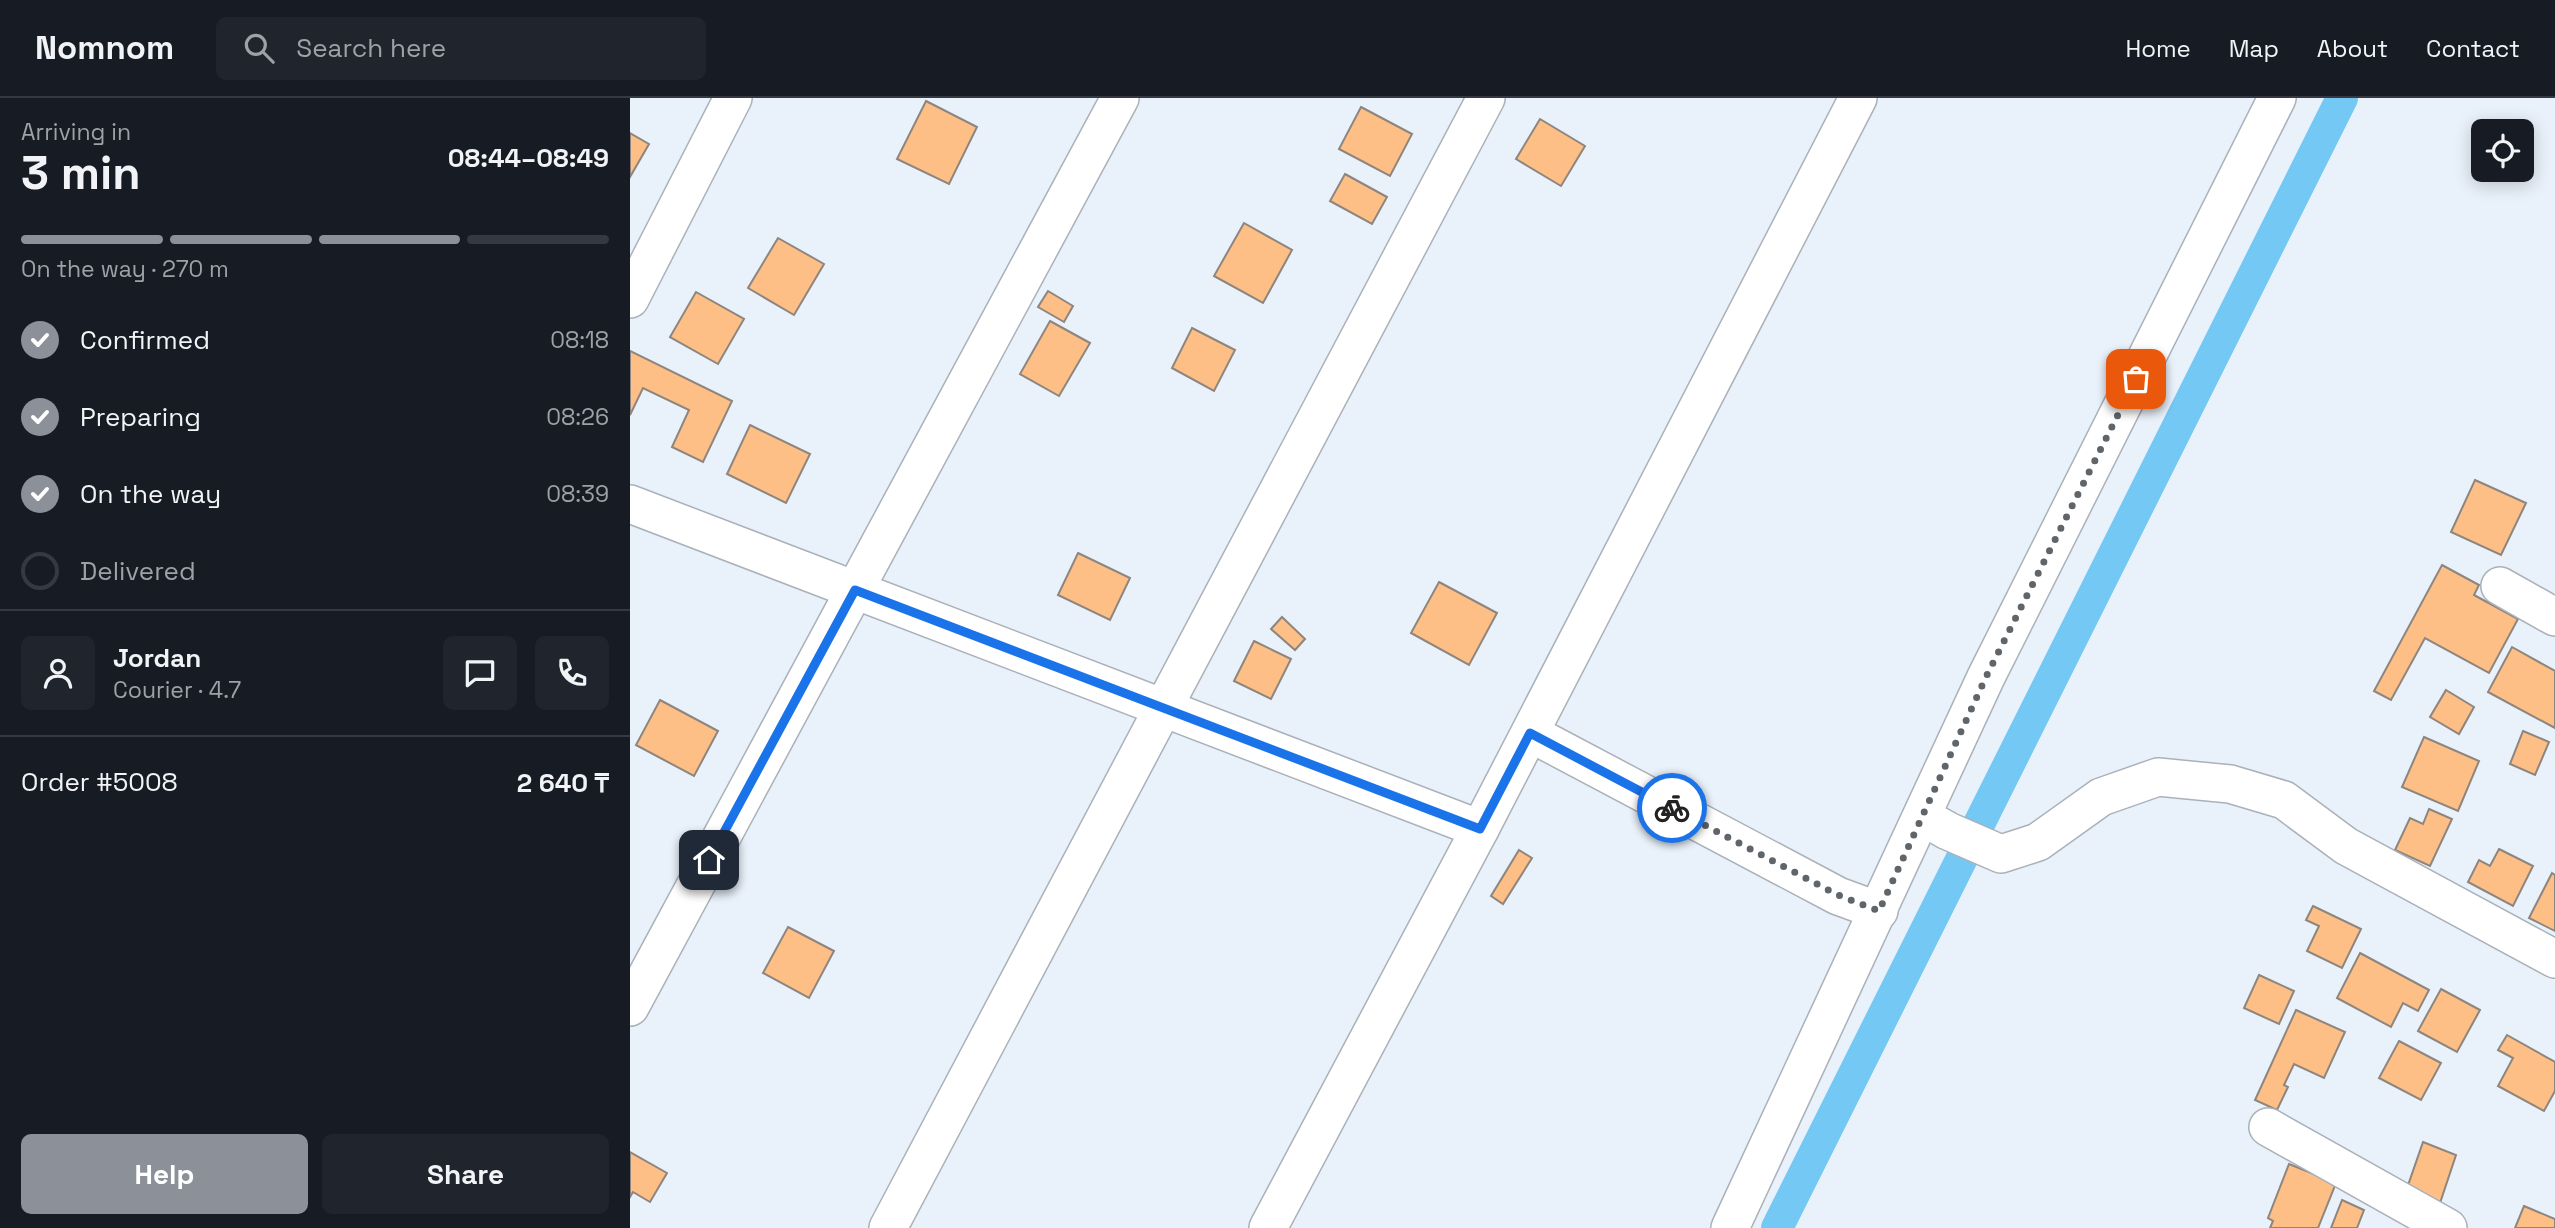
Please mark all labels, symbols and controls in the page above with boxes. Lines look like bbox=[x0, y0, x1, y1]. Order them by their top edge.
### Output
search box bbox=[216, 17, 706, 80]
text: Nomnom bbox=[35, 27, 174, 69]
icon: search bbox=[240, 29, 278, 67]
text: Search here bbox=[296, 31, 446, 65]
text: Home bbox=[2125, 33, 2191, 64]
text: Map bbox=[2229, 33, 2279, 64]
text: About bbox=[2317, 33, 2388, 64]
text: Contact bbox=[2426, 33, 2520, 64]
text: Arriving in bbox=[21, 117, 131, 147]
map controls bbox=[2471, 119, 2534, 182]
button: locate bbox=[2471, 119, 2534, 182]
text: 08:44–08:49 bbox=[448, 141, 609, 175]
text: 3 min bbox=[21, 144, 141, 202]
text: On the way · 270 m bbox=[21, 254, 229, 284]
icon: check bbox=[21, 321, 59, 359]
text: Confirmed bbox=[80, 323, 210, 357]
text: 08:18 bbox=[550, 325, 609, 355]
pin bbox=[2106, 349, 2166, 409]
icon: bag bbox=[2117, 360, 2155, 398]
icon: check bbox=[21, 398, 59, 436]
text: Preparing bbox=[80, 400, 201, 434]
text: 08:26 bbox=[546, 402, 609, 432]
icon: check bbox=[21, 475, 59, 513]
text: On the way bbox=[80, 477, 221, 511]
text: 08:39 bbox=[546, 479, 609, 509]
text: Delivered bbox=[80, 554, 196, 588]
button: person bbox=[21, 636, 95, 710]
button: chat bbox=[443, 636, 517, 710]
button: phone bbox=[535, 636, 609, 710]
text: Jordan bbox=[113, 641, 201, 675]
text: Courier · 4.7 bbox=[113, 675, 241, 705]
text: Order #5008 bbox=[21, 765, 178, 799]
text: 2 640 ₸ bbox=[517, 766, 609, 800]
courier bbox=[1637, 773, 1707, 843]
icon: bike bbox=[1653, 789, 1691, 827]
pin bbox=[679, 830, 739, 890]
icon: home bbox=[690, 841, 728, 879]
button: Help bbox=[21, 1134, 308, 1214]
button: Share bbox=[322, 1134, 609, 1214]

